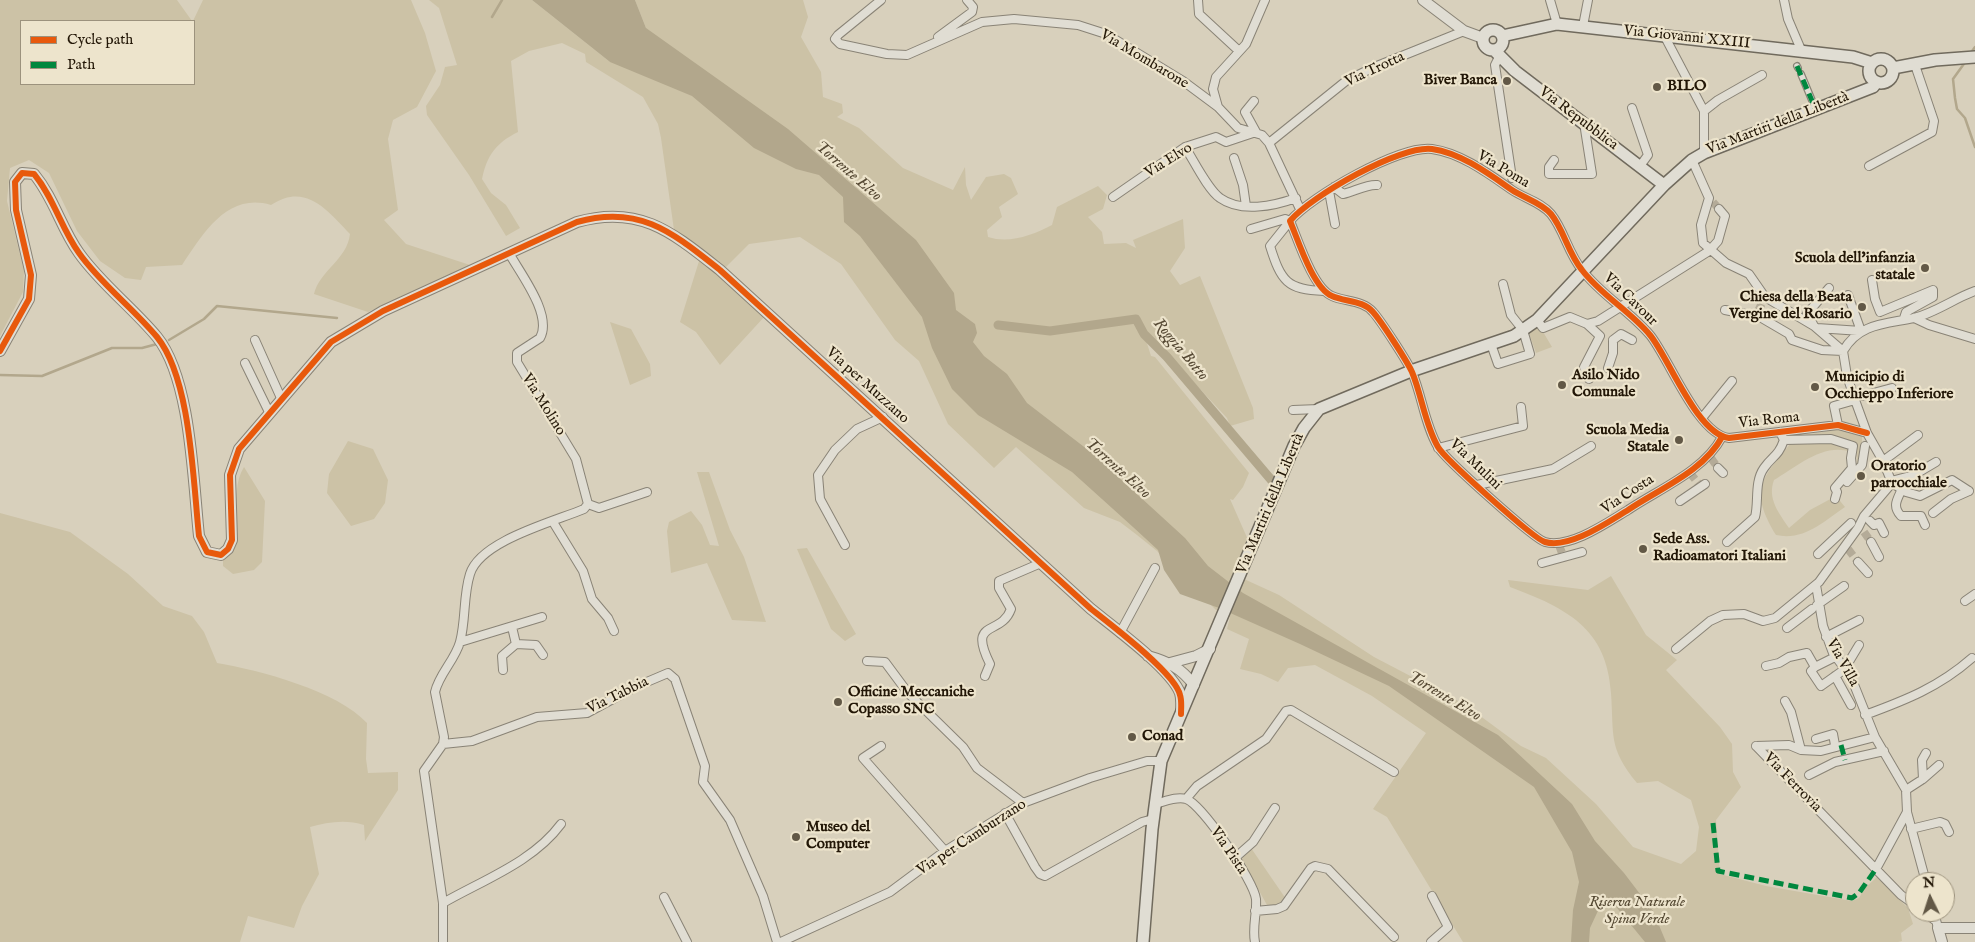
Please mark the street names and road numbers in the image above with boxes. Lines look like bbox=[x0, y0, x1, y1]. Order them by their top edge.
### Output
street label: Via Giovanni XXIII bbox=[1623, 22, 1751, 54]
street label: Via Mombarone bbox=[1096, 27, 1192, 93]
street label: Via Trotta bbox=[1342, 48, 1408, 92]
street label: Via Repubblica bbox=[1535, 83, 1621, 155]
street label: Via Martiri della Libertà bbox=[1704, 89, 1852, 159]
street label: Via Elvo bbox=[1142, 139, 1196, 183]
street label: Via Poma bbox=[1473, 147, 1533, 193]
street label: Via Cavour bbox=[1599, 270, 1661, 330]
street label: Via per Muzzano bbox=[822, 344, 912, 428]
street label: Via Molino bbox=[517, 371, 569, 439]
street label: Via Roma bbox=[1738, 409, 1800, 433]
street label: Via Martiri della Libertà bbox=[1233, 431, 1309, 577]
street label: Via Mulini bbox=[1445, 436, 1505, 494]
street label: Via Costa bbox=[1598, 471, 1658, 519]
street label: Via Villa bbox=[1821, 636, 1863, 690]
street label: Via Tabbia bbox=[584, 673, 652, 719]
street label: Via Ferrovia bbox=[1759, 749, 1825, 817]
street label: Via per Camburzano bbox=[914, 796, 1030, 880]
street label: Via Pista bbox=[1206, 824, 1250, 878]

